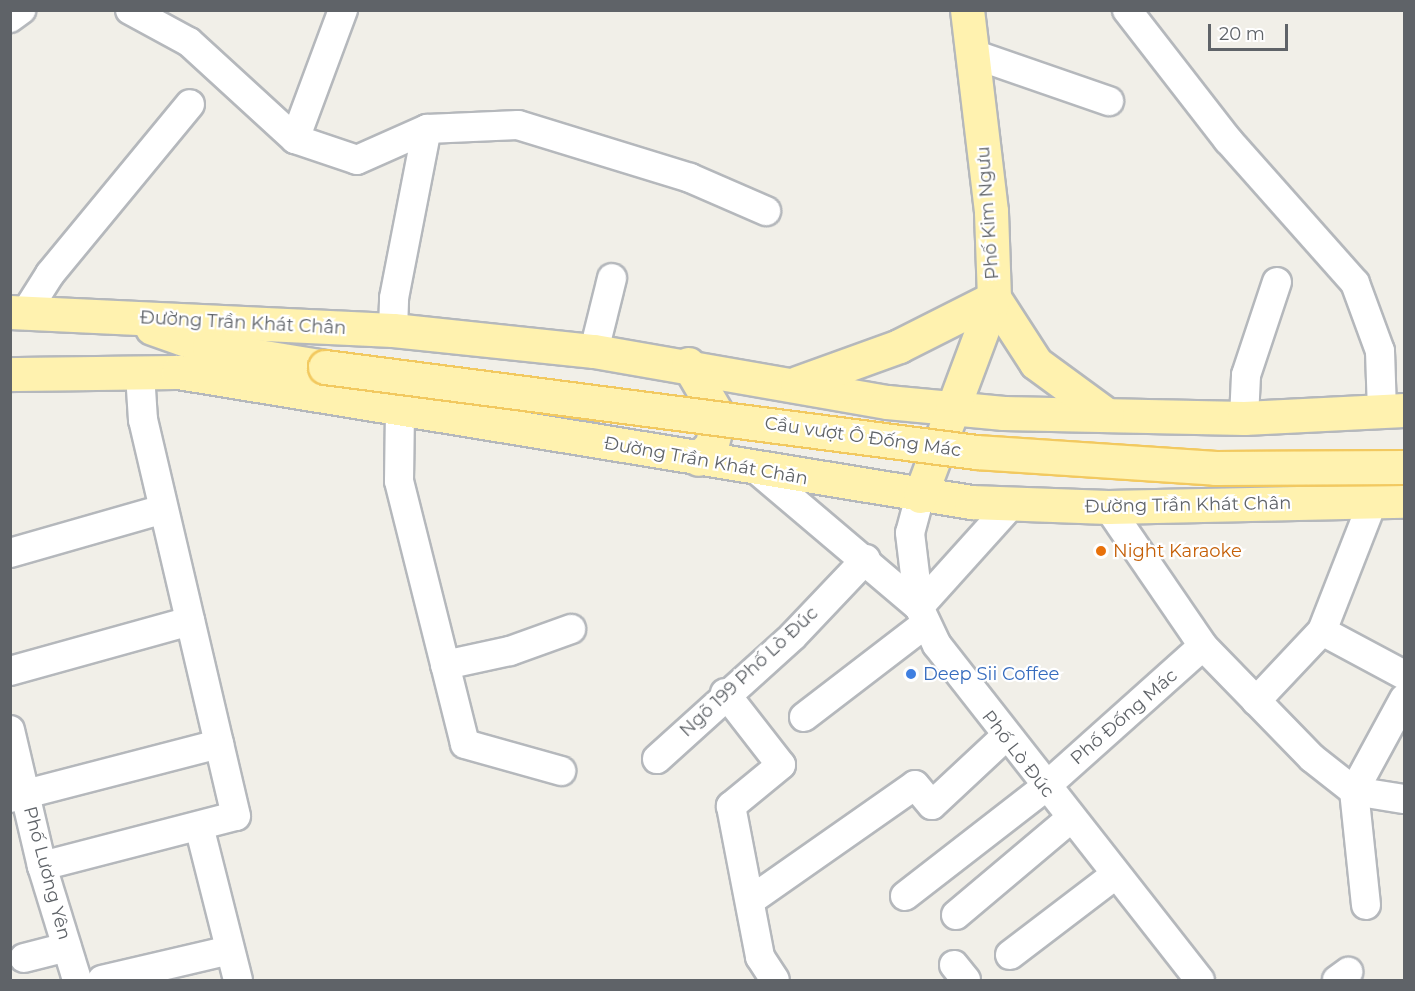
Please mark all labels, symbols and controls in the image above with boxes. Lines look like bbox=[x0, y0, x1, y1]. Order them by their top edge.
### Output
scale bar bbox=[1211, 12, 1290, 50]
text: 20 m bbox=[1219, 23, 1265, 45]
street label: Phố Kim Ngưu bbox=[973, 146, 1003, 280]
street label: Đường Trần Khát Chân bbox=[139, 307, 347, 339]
street label: Cầu vượt Ô Đống Mác bbox=[763, 413, 963, 461]
street label: Đường Trần Khát Chân bbox=[602, 432, 810, 490]
street label: Đường Trần Khát Chân bbox=[1084, 492, 1292, 518]
place label: Night Karaoke bbox=[1113, 540, 1242, 562]
marker: Night Karaoke bbox=[1094, 544, 1108, 558]
street label: Ngõ 199 Phố Lò Đúc bbox=[676, 602, 822, 742]
place label: Deep Sii Coffee bbox=[923, 663, 1059, 685]
street label: Phố Đống Mác bbox=[1066, 665, 1182, 769]
marker: Deep Sii Coffee bbox=[904, 667, 918, 681]
street label: Phố Lò Đúc bbox=[977, 706, 1059, 802]
street label: Phố Lương Yên bbox=[19, 804, 75, 942]

